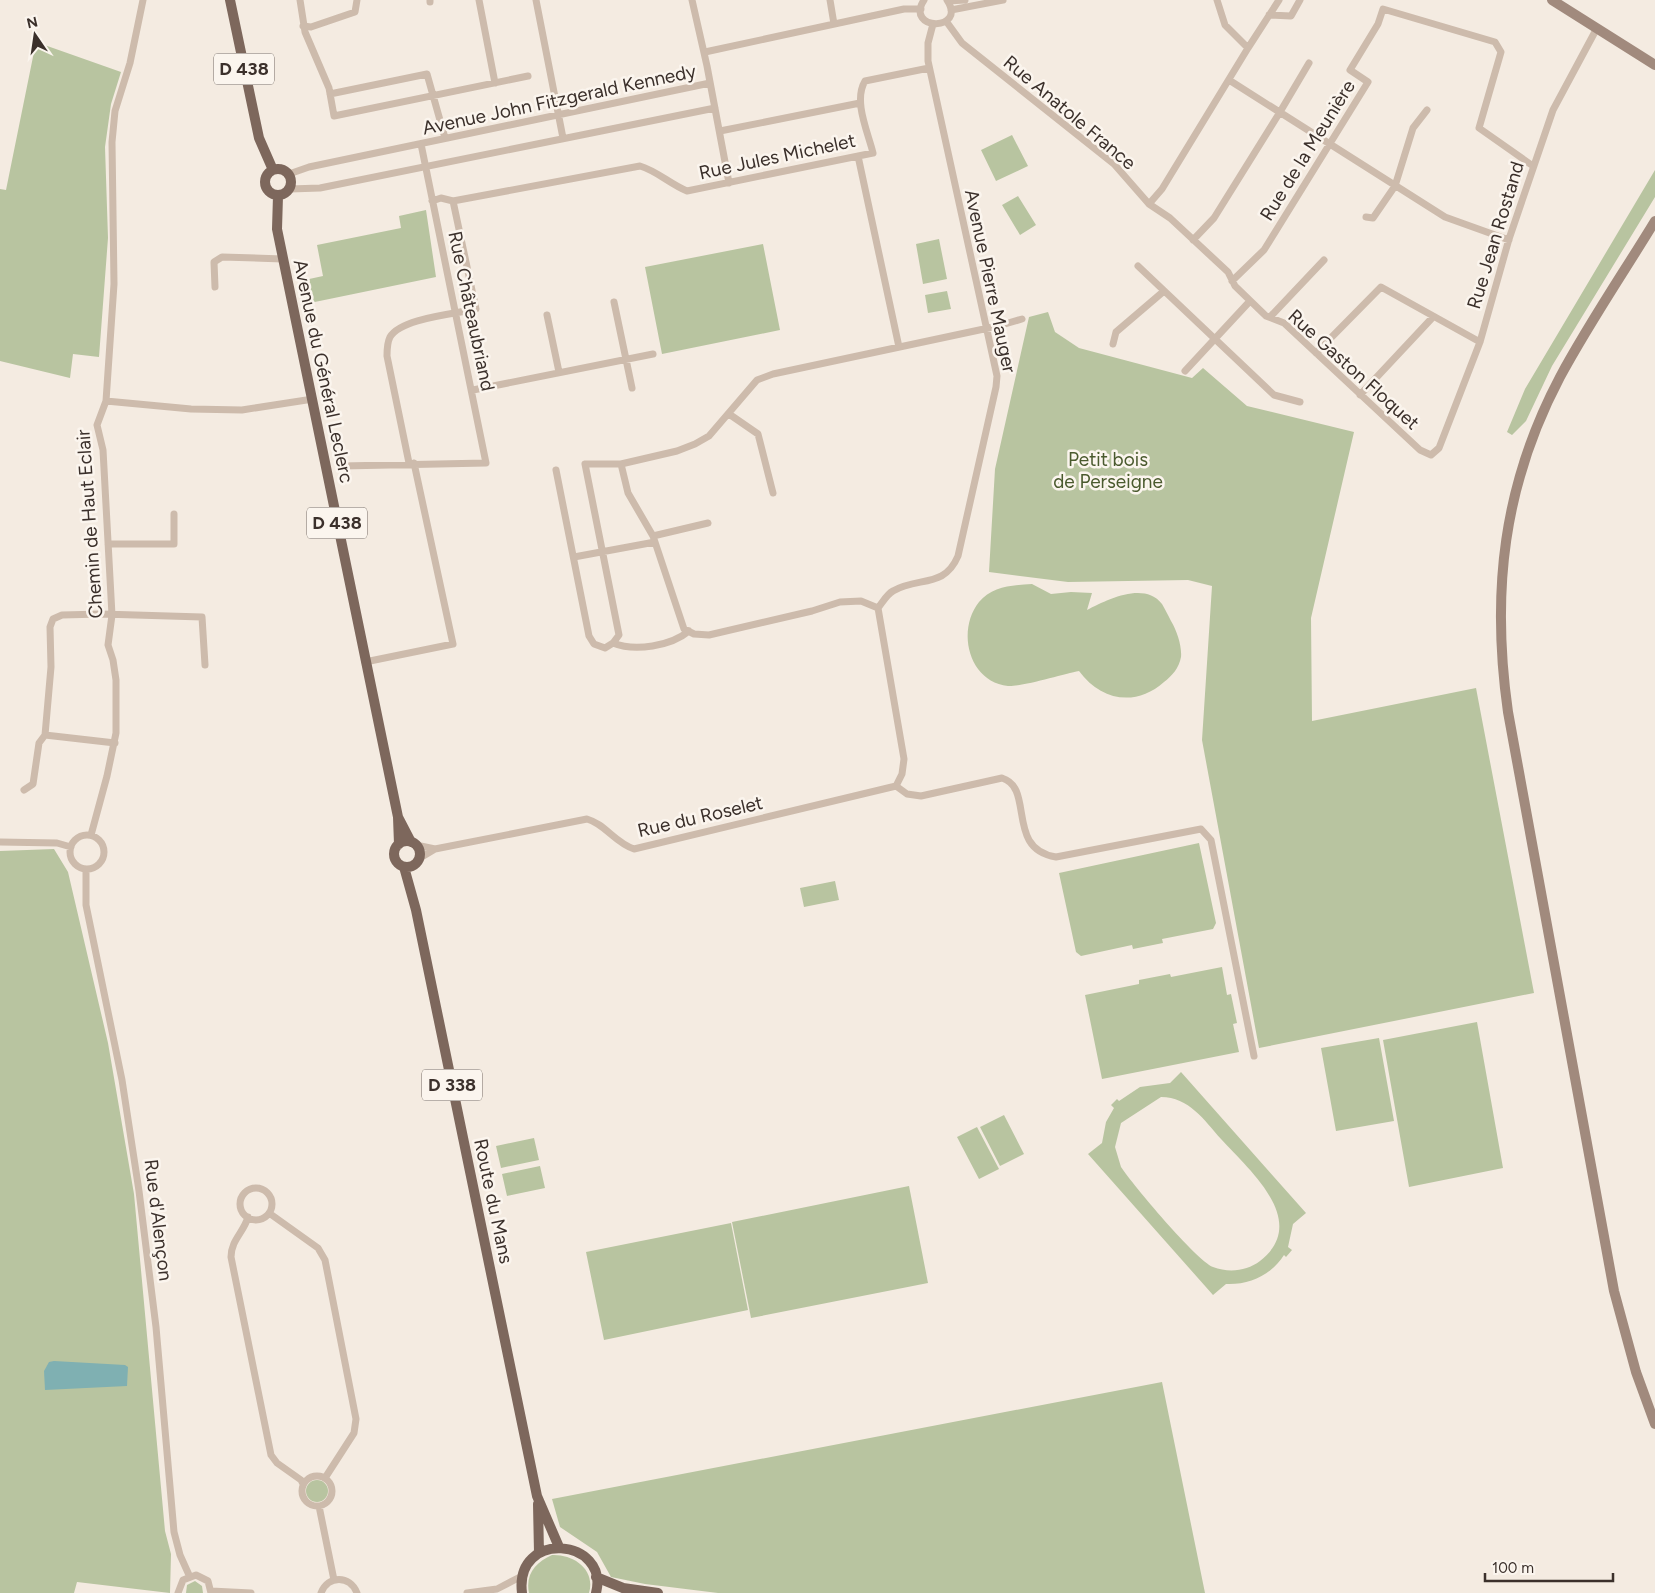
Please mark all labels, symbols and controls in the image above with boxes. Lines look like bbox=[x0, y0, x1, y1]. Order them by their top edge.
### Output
north arrow bbox=[10, 10, 60, 60]
text: N bbox=[25, 13, 39, 32]
street label: Rue Anatole France bbox=[999, 50, 1141, 174]
road number: D 438 bbox=[214, 54, 274, 85]
street label: Avenue John Fitzgerald Kennedy bbox=[420, 59, 698, 140]
street label: Rue de la Meunière bbox=[1255, 76, 1360, 225]
street label: Rue Jules Michelet bbox=[697, 129, 858, 184]
street label: Rue Jean Rostand bbox=[1462, 159, 1529, 312]
street label: Avenue Pierre Mauger bbox=[960, 187, 1021, 375]
street label: Rue Châteaubriand bbox=[443, 229, 500, 393]
street label: Avenue du Général Leclerc bbox=[289, 257, 358, 485]
street label: Rue Gaston Floquet bbox=[1283, 304, 1424, 434]
street label: Chemin de Haut Eclair bbox=[71, 428, 108, 619]
park label: Petit bois de Perseigne bbox=[1053, 448, 1163, 493]
road number: D 438 bbox=[307, 508, 367, 538]
street label: Rue du Roselet bbox=[635, 791, 765, 842]
road number: D 338 bbox=[422, 1070, 482, 1100]
street label: Route du Mans bbox=[469, 1136, 518, 1266]
street label: Rue d'Alençon bbox=[140, 1158, 177, 1282]
scale bar bbox=[1485, 1550, 1612, 1582]
text: 100 m bbox=[1492, 1559, 1534, 1577]

